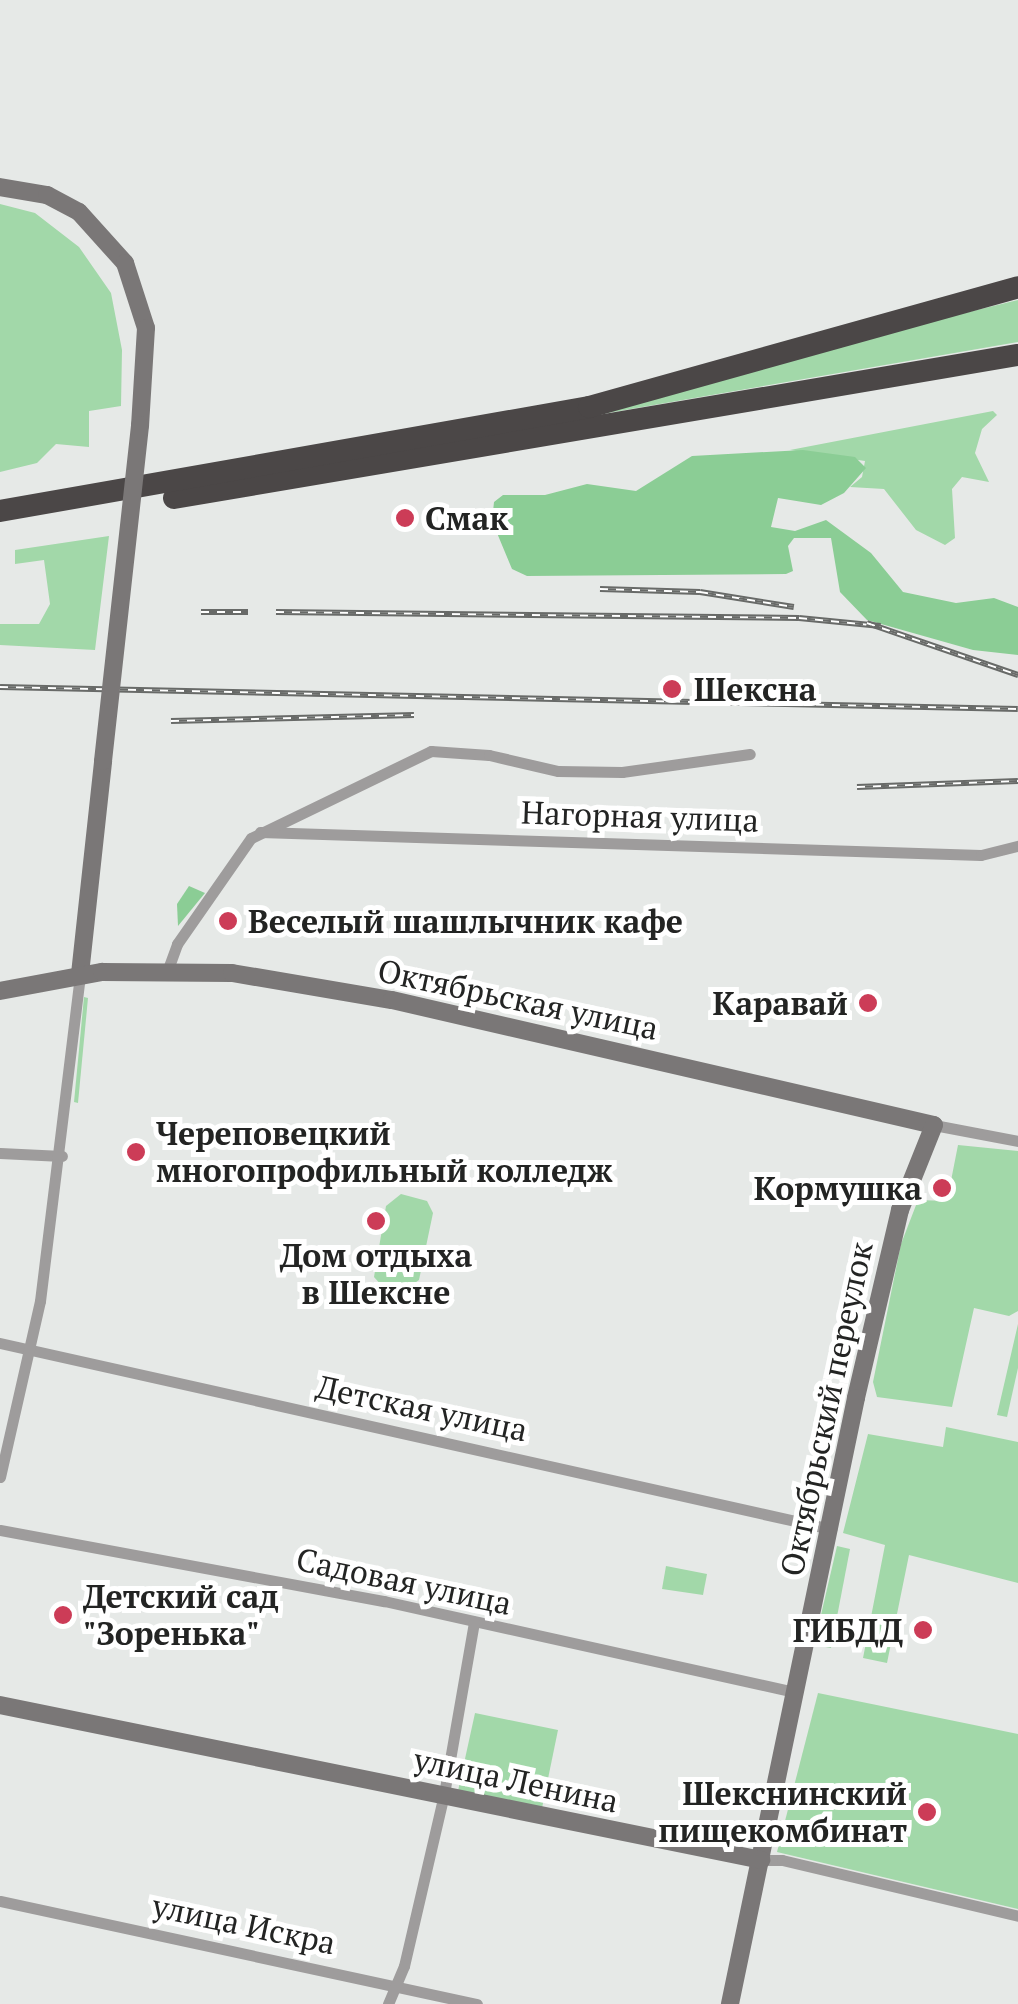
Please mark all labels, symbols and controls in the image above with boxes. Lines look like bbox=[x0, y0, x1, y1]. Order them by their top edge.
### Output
place label: Смак bbox=[425, 499, 508, 537]
marker: Смак bbox=[394, 507, 416, 529]
place label: Шексна bbox=[694, 670, 816, 708]
marker: Шексна bbox=[659, 676, 685, 702]
street label: Нагорная улица bbox=[521, 793, 759, 839]
place label: Веселый шашлычник кафе bbox=[248, 902, 683, 940]
marker: Веселый шашлычник кафе bbox=[217, 910, 239, 932]
street label: Октябрьская улица bbox=[374, 951, 662, 1047]
place label: Каравай bbox=[713, 984, 848, 1022]
marker: Каравай bbox=[857, 992, 879, 1014]
place label: Череповецкий многопрофильный колледж bbox=[156, 1115, 613, 1190]
marker: Череповецкий многопрофильный колледж bbox=[125, 1141, 147, 1163]
place label: Кормушка bbox=[754, 1169, 922, 1207]
marker: Кормушка bbox=[931, 1177, 953, 1199]
marker: Дом отдыха в Шекснe bbox=[365, 1210, 387, 1232]
place label: Дом отдыха в Шекснe bbox=[280, 1237, 472, 1312]
street label: Октябрьский переулок bbox=[772, 1238, 880, 1580]
street label: Детская улица bbox=[313, 1367, 531, 1449]
street label: Садовая улица bbox=[293, 1539, 515, 1623]
place label: Детский сад "Зоренька" bbox=[83, 1578, 279, 1653]
marker: Детский сад "Зоренька" bbox=[52, 1604, 74, 1626]
place label: ГИБДД bbox=[793, 1611, 903, 1649]
marker: ГИБДД bbox=[912, 1619, 934, 1641]
street label: улица Ленина bbox=[410, 1740, 622, 1820]
place label: Шекснинский пищекомбинат bbox=[658, 1775, 907, 1850]
marker: Шекснинский пищекомбинат bbox=[916, 1801, 938, 1823]
street label: улица Искра bbox=[149, 1886, 339, 1962]

